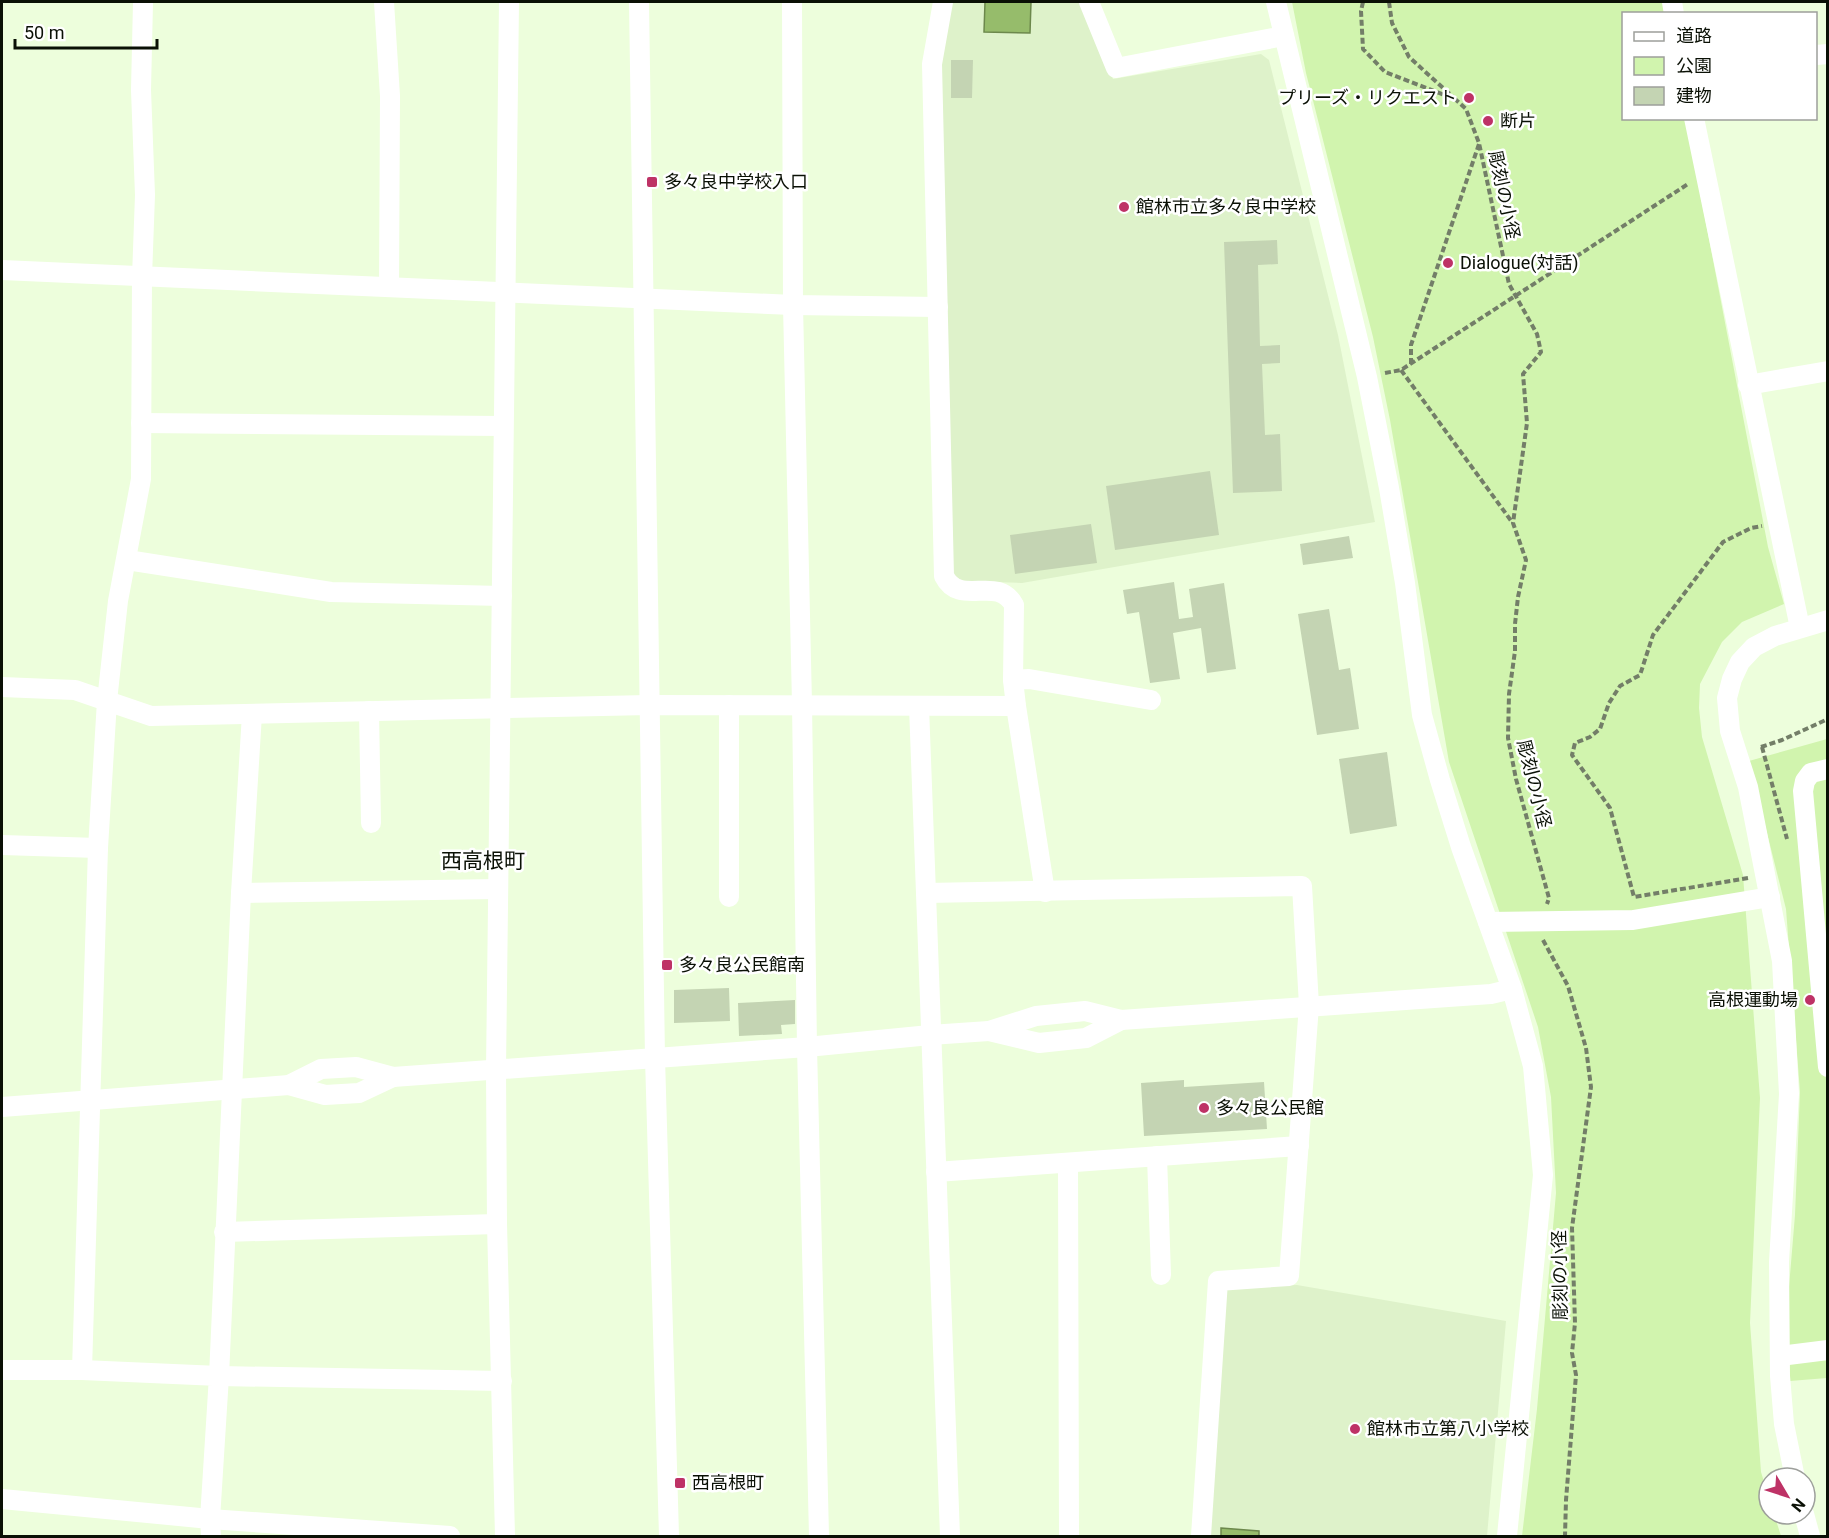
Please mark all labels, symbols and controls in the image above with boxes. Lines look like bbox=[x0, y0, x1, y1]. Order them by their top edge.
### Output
scale bar bbox=[15, 12, 158, 50]
legend bbox=[1622, 12, 1817, 120]
text: 50 m bbox=[24, 22, 64, 43]
text: 道路 bbox=[1676, 25, 1712, 46]
text: 公園 bbox=[1676, 55, 1712, 76]
text: 建物 bbox=[1676, 85, 1712, 106]
place label: プリーズ・リクエスト bbox=[1278, 87, 1457, 108]
marker: プリーズ・リクエスト bbox=[1462, 91, 1476, 105]
place label: 断片 bbox=[1500, 110, 1536, 131]
marker: 断片 bbox=[1481, 114, 1495, 128]
street label: 彫刻の小径 bbox=[1485, 149, 1524, 241]
place label: 多々良中学校入口 bbox=[664, 171, 808, 192]
marker: 多々良中学校入口 bbox=[645, 175, 659, 189]
place label: 館林市立多々良中学校 bbox=[1136, 196, 1316, 217]
marker: 館林市立多々良中学校 bbox=[1117, 200, 1131, 214]
place label: Dialogue(対話) bbox=[1460, 252, 1579, 274]
marker: Dialogue(対話) bbox=[1441, 256, 1455, 270]
street label: 彫刻の小径 bbox=[1513, 738, 1556, 830]
district label: 西高根町 bbox=[441, 849, 525, 873]
place label: 多々良公民館南 bbox=[679, 954, 805, 975]
marker: 多々良公民館南 bbox=[660, 958, 674, 972]
place label: 高根運動場 bbox=[1708, 989, 1798, 1010]
marker: 高根運動場 bbox=[1803, 993, 1817, 1007]
place label: 多々良公民館 bbox=[1216, 1097, 1324, 1118]
marker: 多々良公民館 bbox=[1197, 1101, 1211, 1115]
street label: 彫刻の小径 bbox=[1548, 1230, 1571, 1320]
place label: 館林市立第八小学校 bbox=[1367, 1418, 1529, 1439]
marker: 館林市立第八小学校 bbox=[1348, 1422, 1362, 1436]
north arrow bbox=[1757, 1466, 1817, 1526]
place label: 西高根町 bbox=[692, 1472, 764, 1493]
marker: 西高根町 bbox=[673, 1476, 687, 1490]
text: N bbox=[1787, 1495, 1809, 1515]

